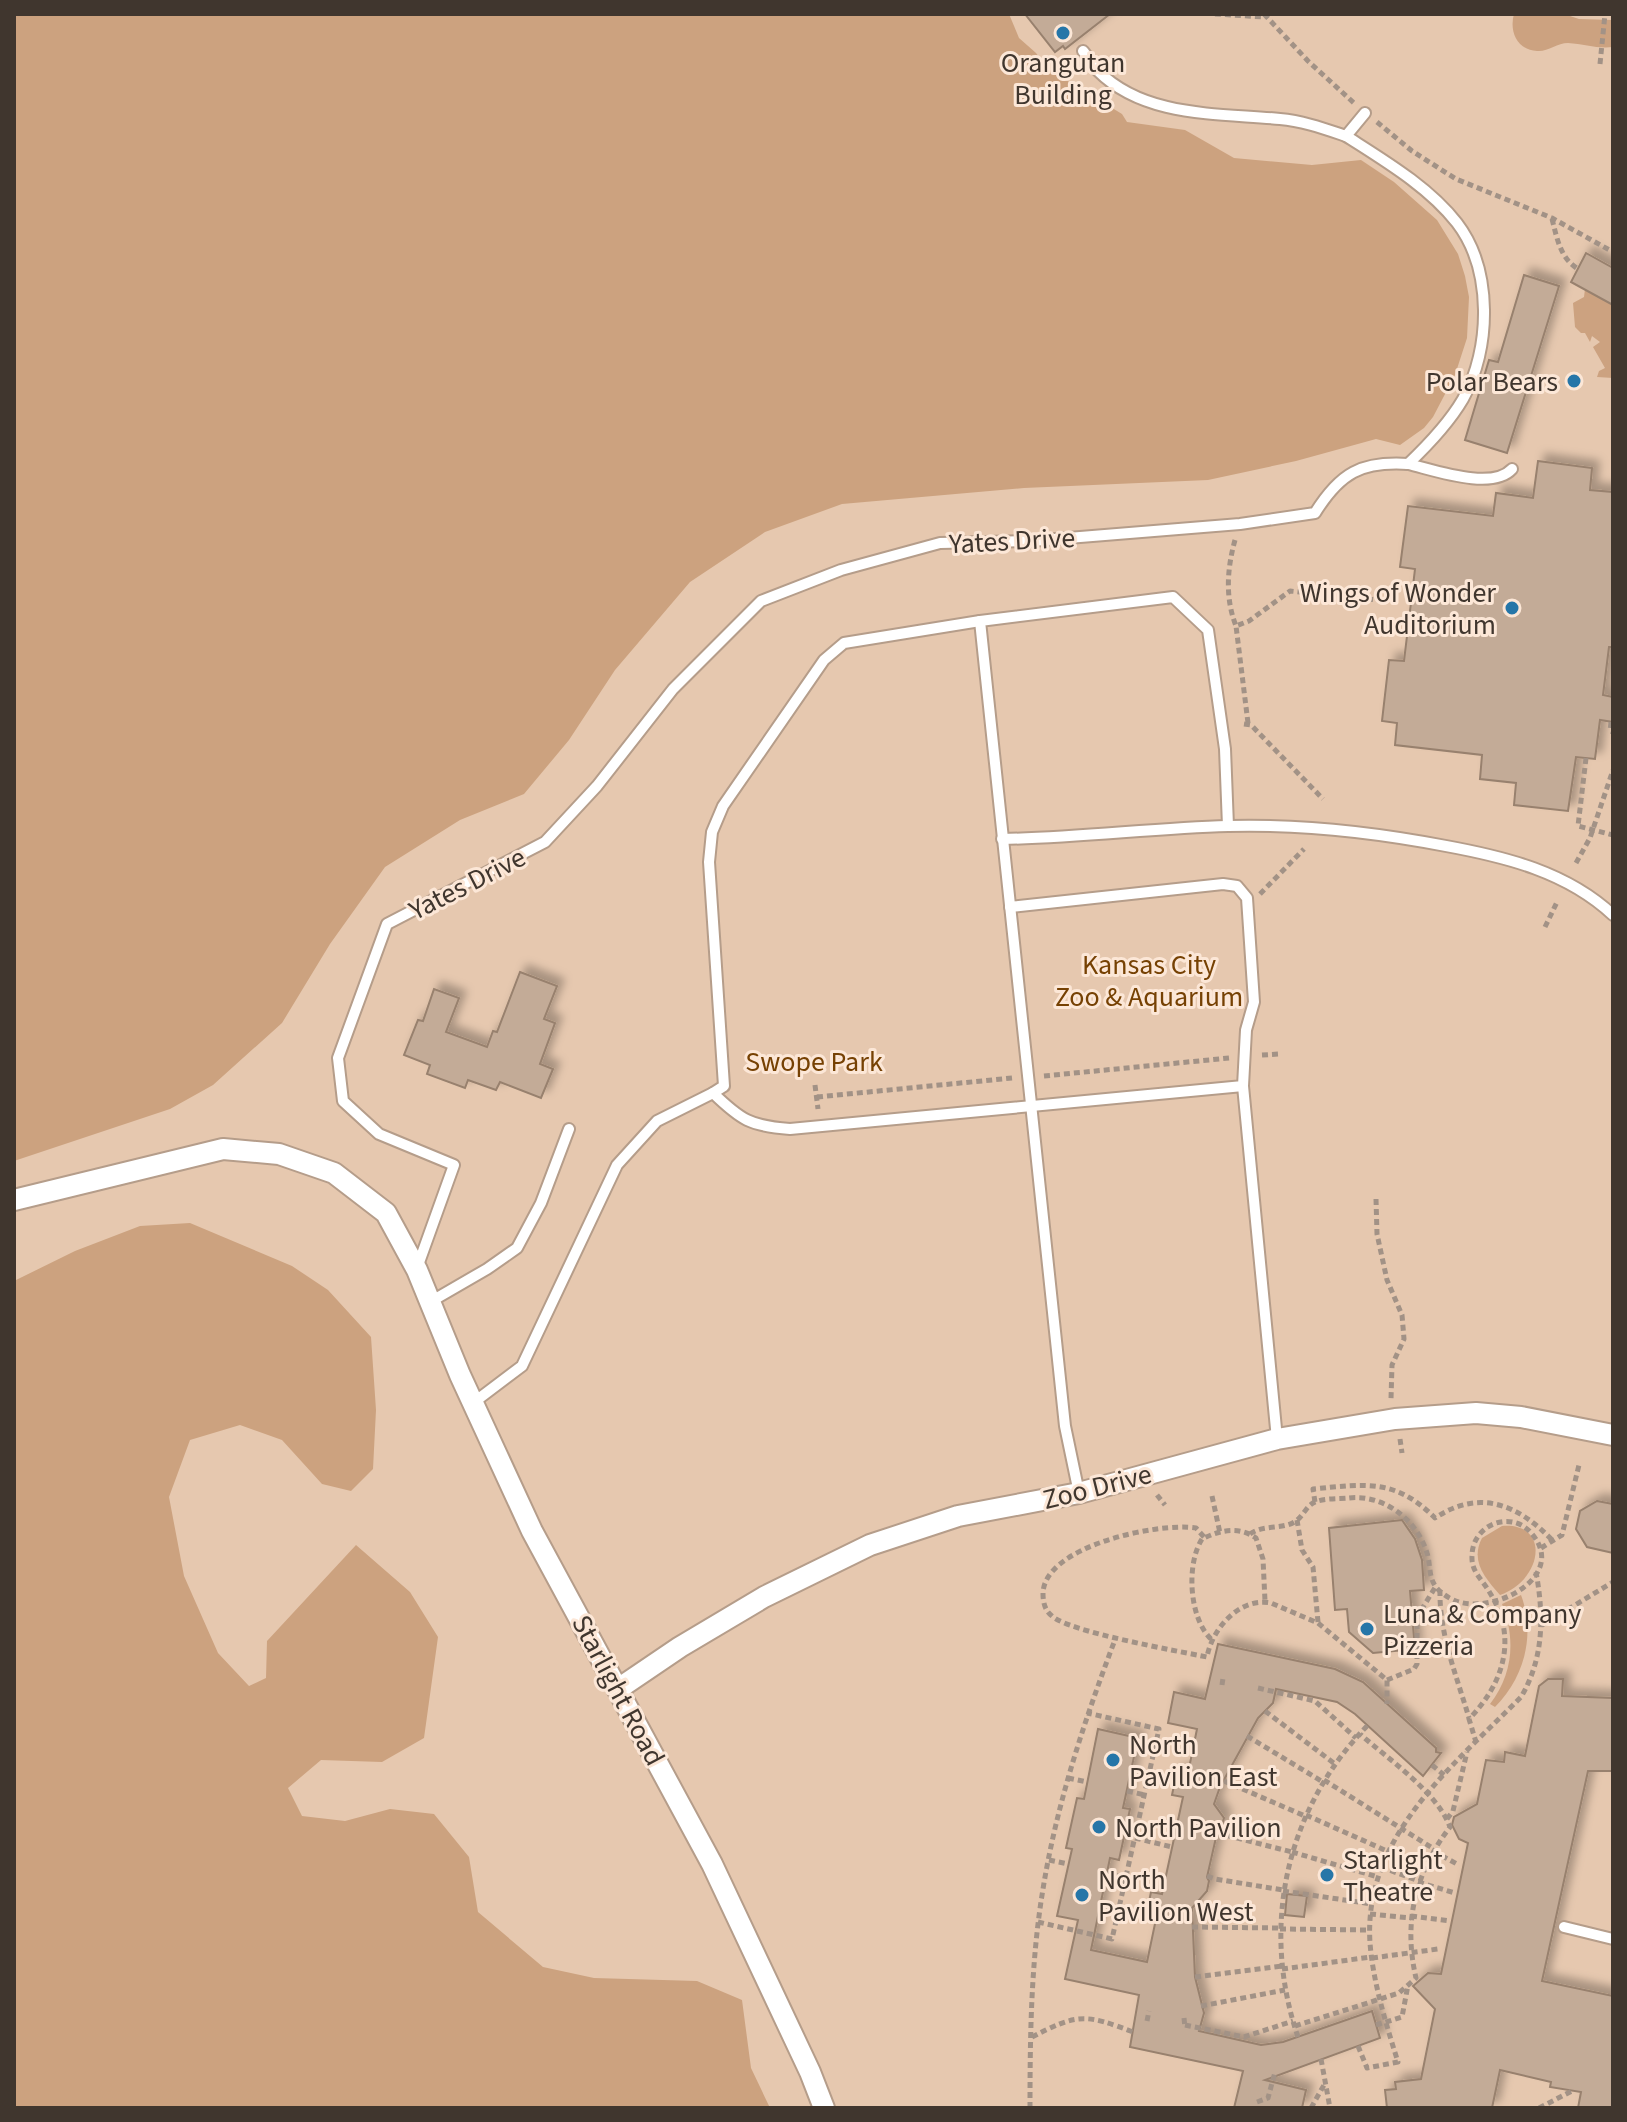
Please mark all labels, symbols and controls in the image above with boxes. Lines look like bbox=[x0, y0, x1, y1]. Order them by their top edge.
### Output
marker: Orangutan Building bbox=[1054, 24, 1072, 42]
place label: Orangutan Building bbox=[1001, 43, 1125, 115]
place label: Polar Bears bbox=[1426, 362, 1558, 402]
marker: Polar Bears bbox=[1565, 372, 1583, 390]
street label: Yates Drive bbox=[947, 518, 1076, 564]
place label: Wings of Wonder Auditorium bbox=[1300, 573, 1496, 645]
marker: Wings of Wonder Auditorium bbox=[1503, 599, 1521, 617]
street label: Yates Drive bbox=[401, 837, 533, 931]
park label: Kansas City Zoo & Aquarium bbox=[1055, 945, 1243, 1017]
park label: Swope Park bbox=[745, 1042, 883, 1082]
street label: Zoo Drive bbox=[1038, 1454, 1156, 1520]
place label: Luna & Company Pizzeria bbox=[1383, 1594, 1581, 1666]
street label: Starlight Road bbox=[562, 1608, 675, 1773]
marker: Luna & Company Pizzeria bbox=[1358, 1620, 1376, 1638]
place label: North Pavilion East bbox=[1129, 1725, 1278, 1797]
marker: North Pavilion East bbox=[1104, 1751, 1122, 1769]
place label: North Pavilion bbox=[1115, 1808, 1282, 1848]
marker: North Pavilion bbox=[1090, 1818, 1108, 1836]
place label: Starlight Theatre bbox=[1343, 1840, 1443, 1912]
place label: North Pavilion West bbox=[1098, 1860, 1254, 1932]
marker: Starlight Theatre bbox=[1318, 1866, 1336, 1884]
marker: North Pavilion West bbox=[1073, 1886, 1091, 1904]

